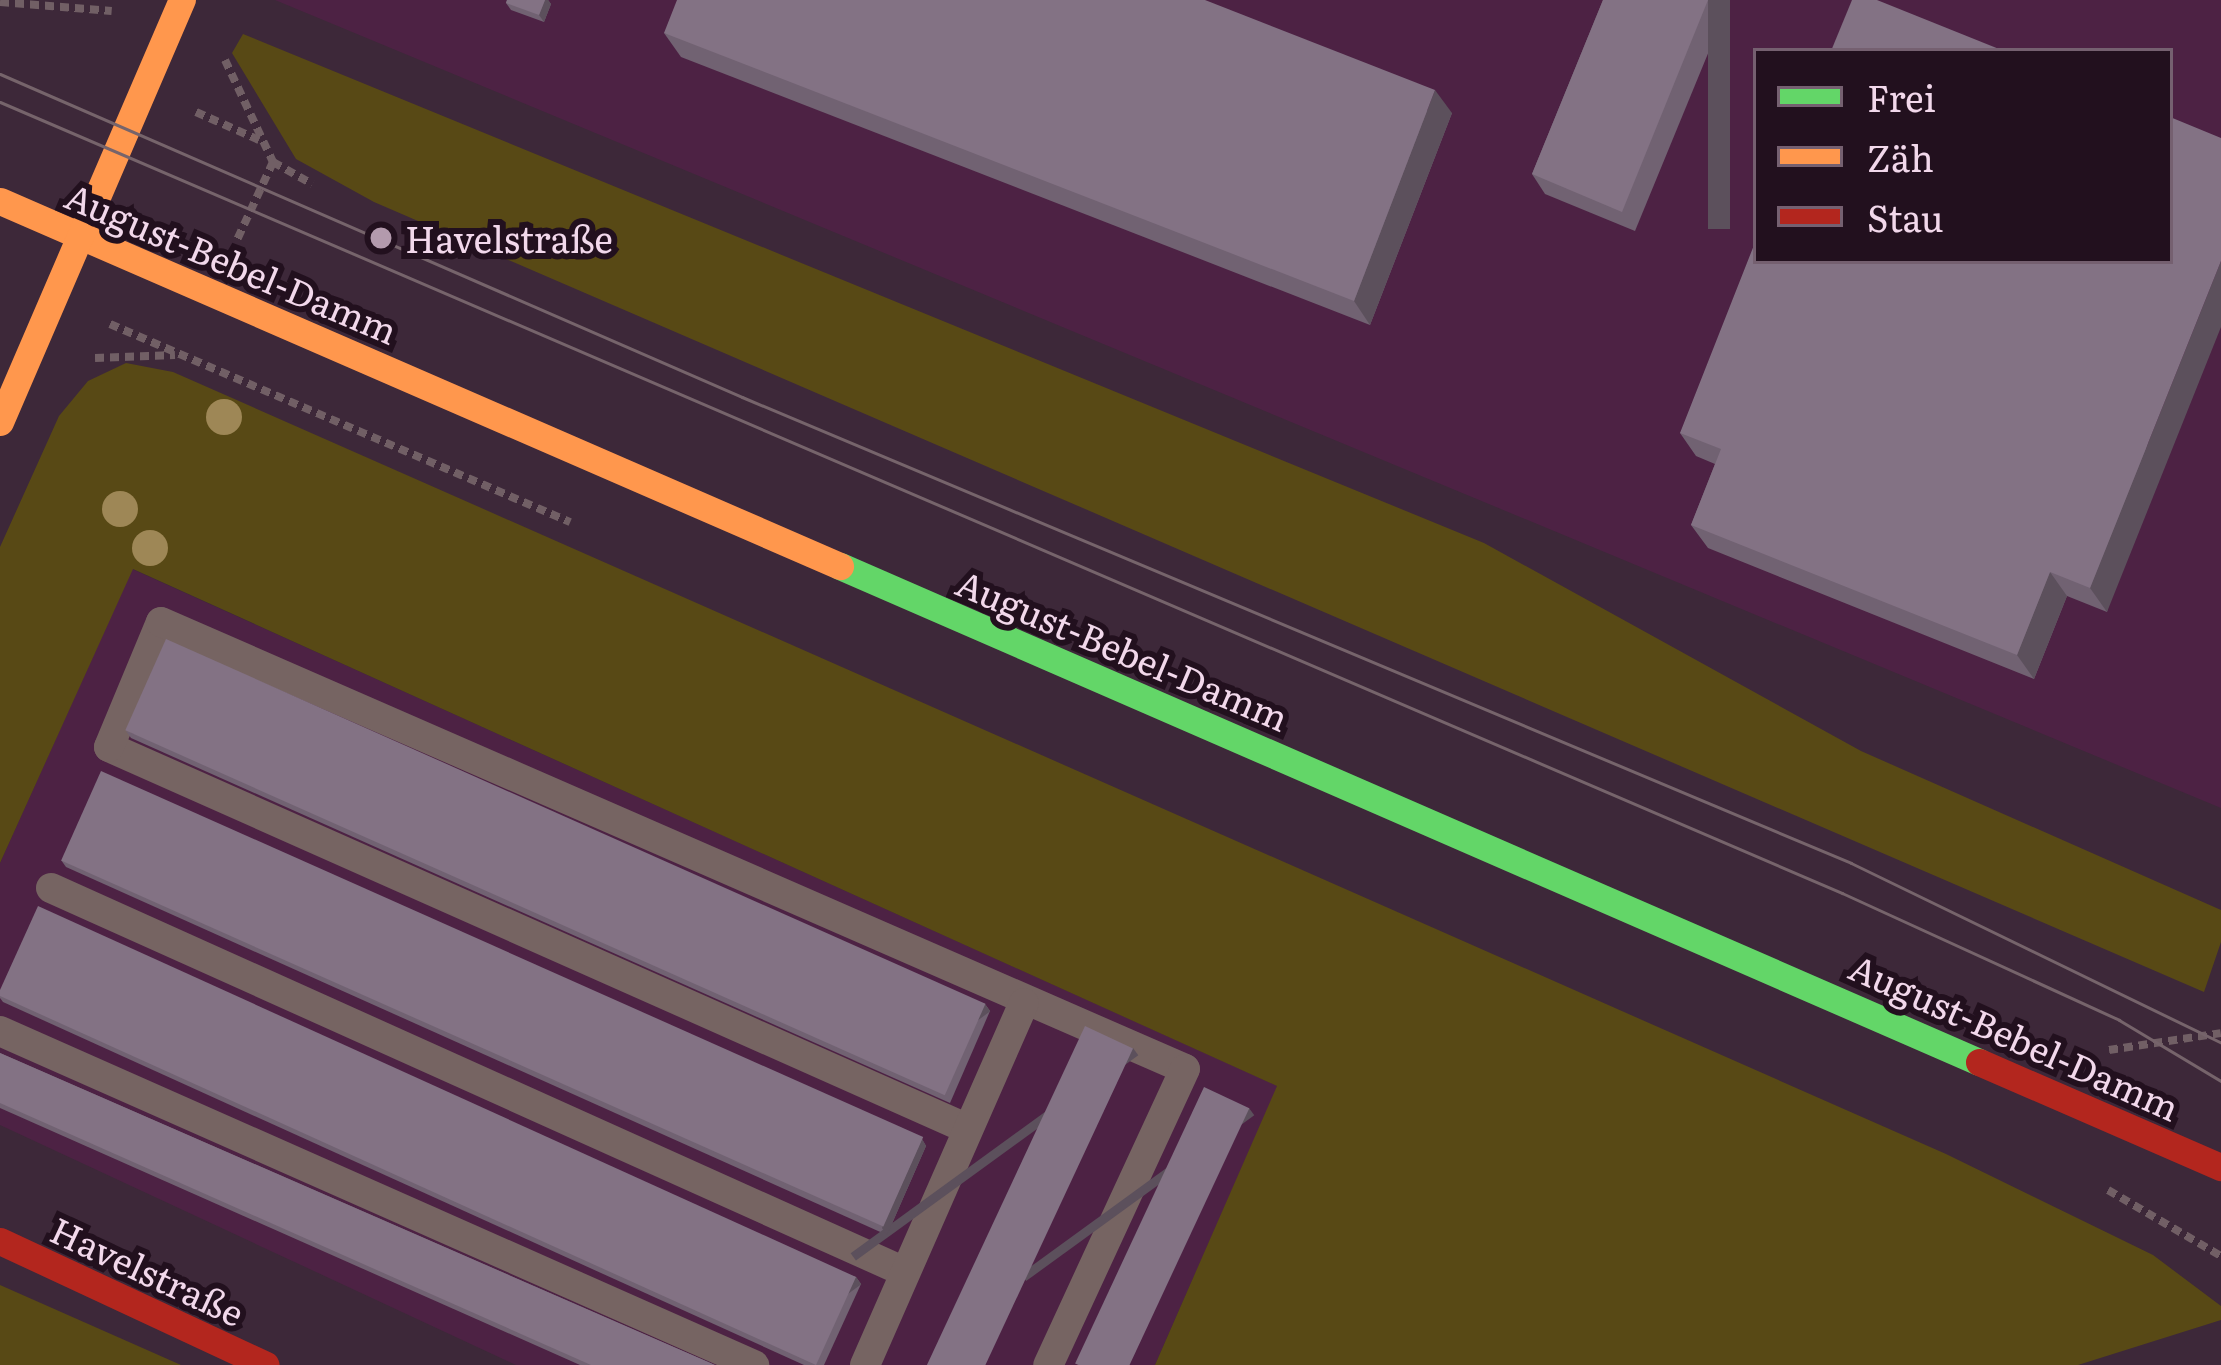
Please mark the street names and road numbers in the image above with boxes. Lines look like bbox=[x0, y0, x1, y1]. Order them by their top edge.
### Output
street label: August-Bebel-Damm bbox=[60, 173, 404, 351]
street label: August-Bebel-Damm bbox=[951, 560, 1295, 738]
street label: August-Bebel-Damm bbox=[1844, 944, 2186, 1128]
street label: Havelstraße bbox=[45, 1206, 251, 1334]

